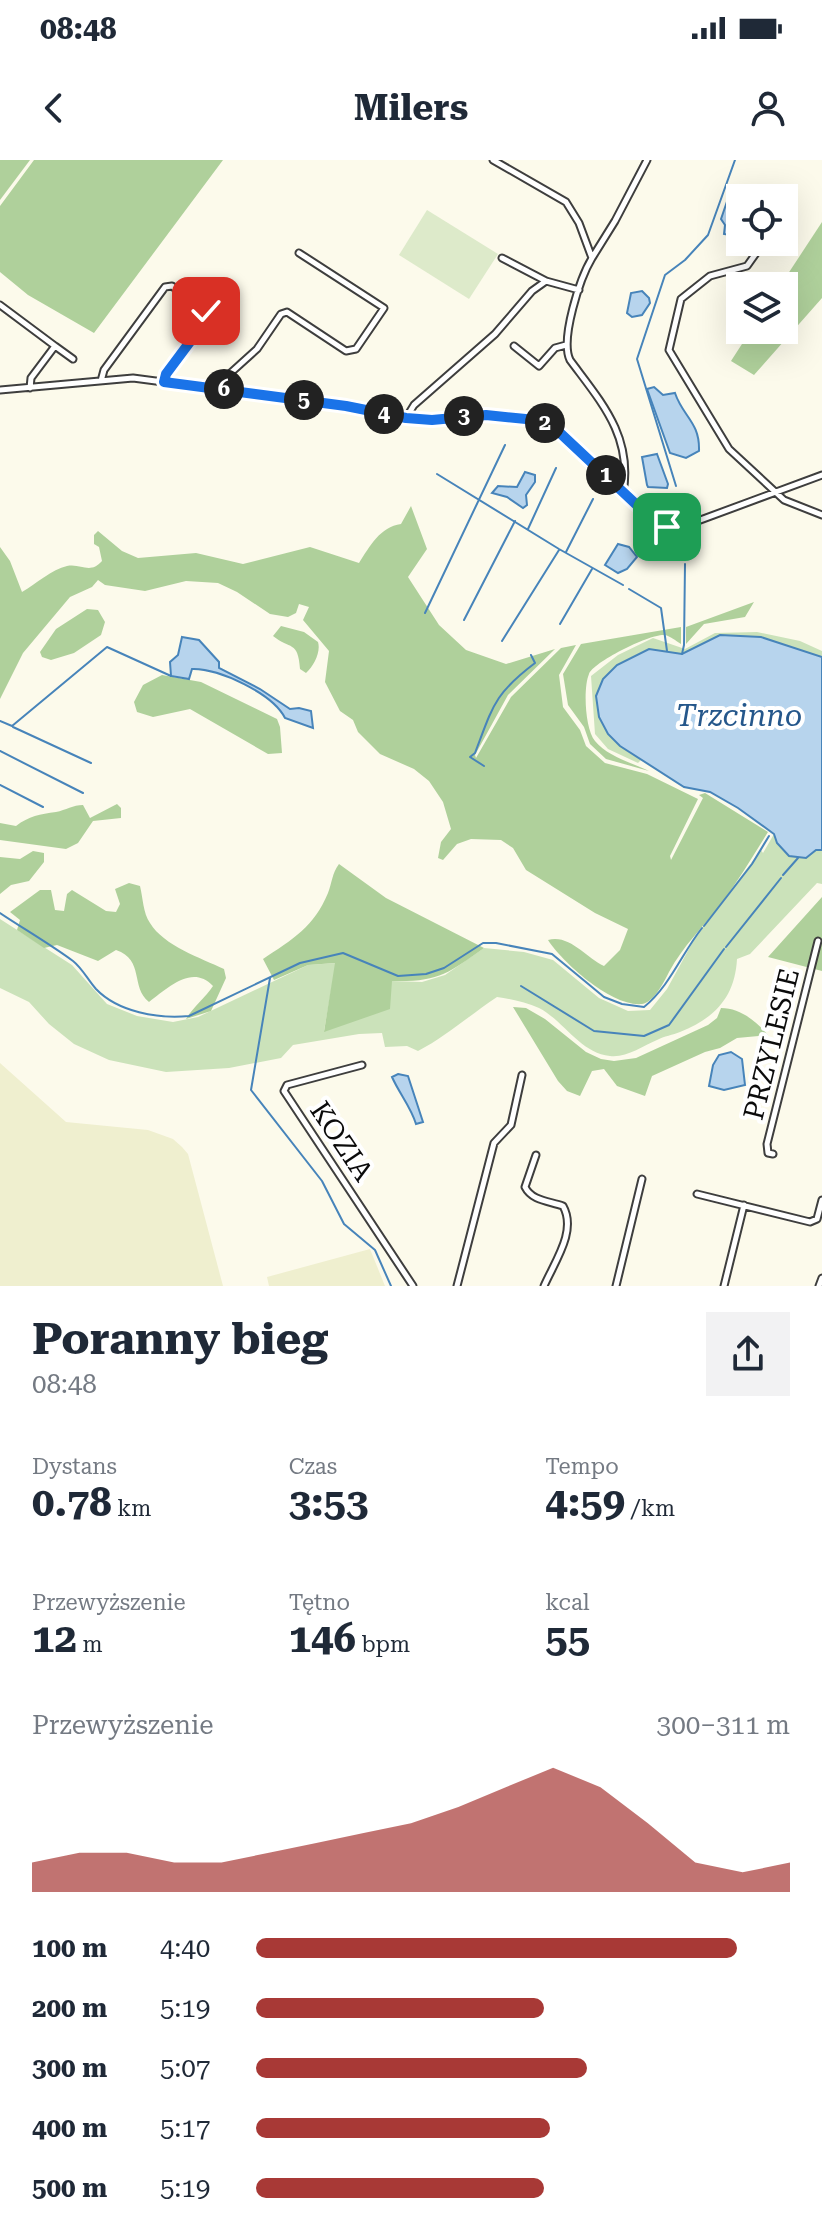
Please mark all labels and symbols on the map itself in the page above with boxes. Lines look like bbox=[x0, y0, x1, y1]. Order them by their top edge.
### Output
pin bbox=[172, 277, 240, 345]
pin: 6 bbox=[204, 369, 244, 409]
pin: 5 bbox=[284, 380, 324, 420]
pin: 4 bbox=[364, 394, 404, 434]
pin: 3 bbox=[444, 396, 484, 436]
pin: 2 bbox=[525, 403, 565, 443]
pin: 1 bbox=[586, 455, 626, 495]
pin bbox=[633, 493, 701, 561]
water label: Trzcinno bbox=[676, 698, 802, 733]
street label: PRZYLESIE bbox=[737, 965, 806, 1123]
street label: KOZIA bbox=[303, 1095, 380, 1188]

